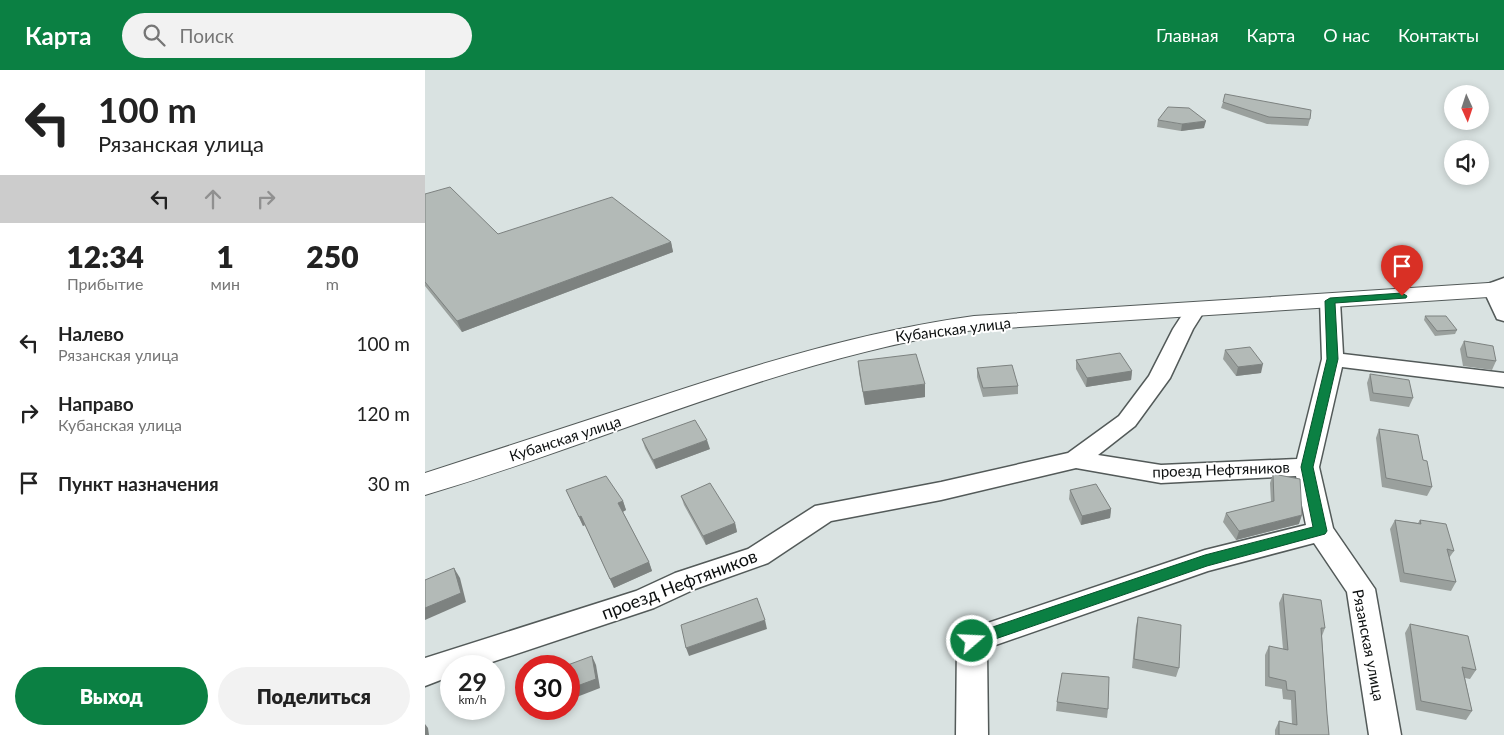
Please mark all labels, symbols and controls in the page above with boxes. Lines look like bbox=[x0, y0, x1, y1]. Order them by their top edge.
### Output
search box bbox=[122, 13, 472, 58]
text: Карта bbox=[25, 21, 92, 50]
icon: search bbox=[140, 21, 168, 49]
text: Поиск bbox=[180, 24, 234, 47]
text: Главная bbox=[1156, 24, 1219, 46]
text: Карта bbox=[1247, 24, 1295, 46]
text: О нас bbox=[1323, 24, 1370, 46]
text: Контакты bbox=[1398, 24, 1479, 46]
north arrow bbox=[1444, 85, 1489, 130]
map controls bbox=[1444, 85, 1489, 185]
text: 100 m bbox=[98, 88, 197, 130]
icon: left bbox=[15, 90, 80, 155]
text: Рязанская улица bbox=[98, 130, 264, 157]
button: sound bbox=[1444, 140, 1489, 185]
icon: left bbox=[146, 185, 174, 213]
icon: ahead bbox=[199, 185, 227, 213]
icon: right bbox=[252, 185, 280, 213]
text: 12:34 bbox=[66, 238, 144, 274]
text: 1 bbox=[216, 238, 234, 274]
text: 250 bbox=[306, 238, 359, 274]
pin bbox=[1381, 245, 1423, 296]
icon: arrive bbox=[1388, 252, 1416, 280]
text: Прибытие bbox=[67, 274, 143, 293]
text: мин bbox=[210, 274, 240, 293]
text: m bbox=[326, 274, 339, 293]
street label: Кубанская улица bbox=[894, 313, 1012, 345]
text: Налево bbox=[58, 322, 124, 345]
icon: left bbox=[15, 329, 43, 357]
text: 100 m bbox=[356, 332, 410, 355]
text: Рязанская улица bbox=[58, 345, 179, 364]
text: Направо bbox=[58, 392, 134, 415]
icon: right bbox=[15, 399, 43, 427]
text: 120 m bbox=[356, 402, 410, 425]
street label: Кубанская улица bbox=[507, 411, 623, 465]
text: Кубанская улица bbox=[58, 415, 182, 434]
street label: проезд Нефтяников bbox=[1152, 458, 1290, 480]
icon: arrive bbox=[15, 469, 43, 497]
text: Пункт назначения bbox=[58, 472, 219, 495]
text: 30 m bbox=[367, 472, 410, 495]
street label: проезд Нефтяников bbox=[598, 544, 760, 624]
street label: Рязанская улица bbox=[1349, 588, 1389, 702]
position arrow bbox=[945, 614, 997, 666]
speed limit sign: 30 bbox=[515, 655, 580, 720]
text: 29 bbox=[458, 666, 487, 696]
button: Выход bbox=[15, 667, 208, 725]
button: Поделиться bbox=[218, 667, 410, 725]
text: km/h bbox=[458, 692, 487, 707]

